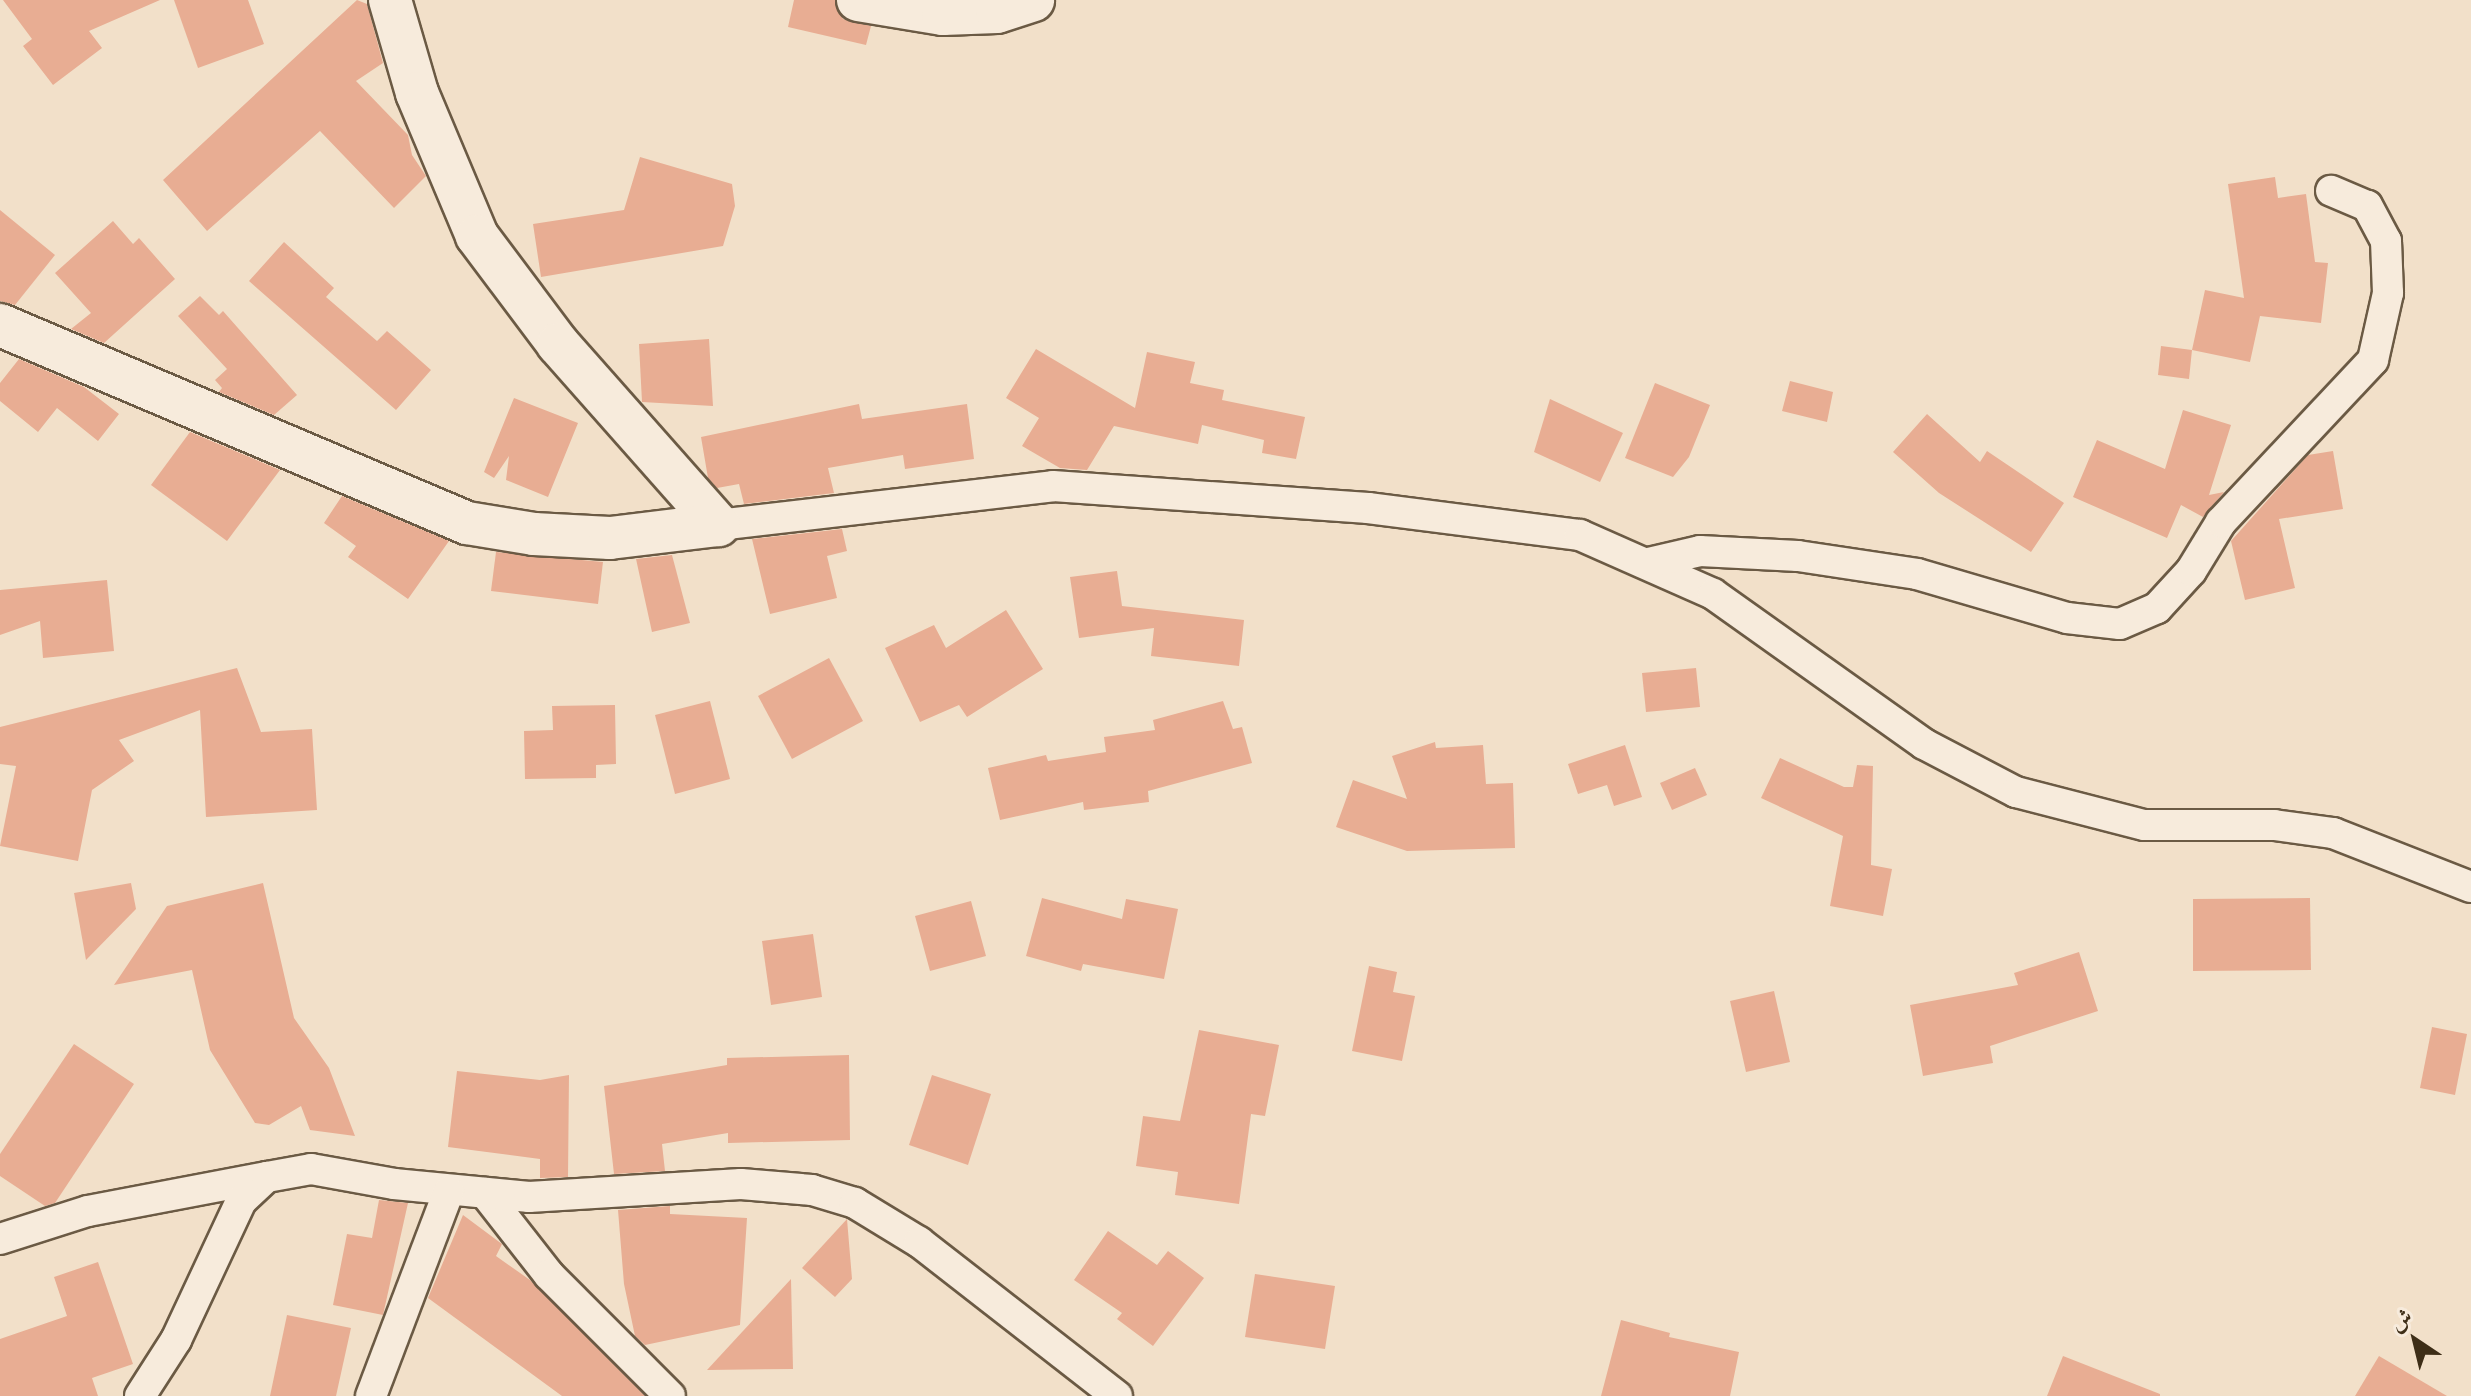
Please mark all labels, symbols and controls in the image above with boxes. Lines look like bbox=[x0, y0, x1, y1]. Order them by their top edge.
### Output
north arrow bbox=[2375, 1300, 2455, 1380]
text: ش bbox=[2384, 1303, 2418, 1338]

